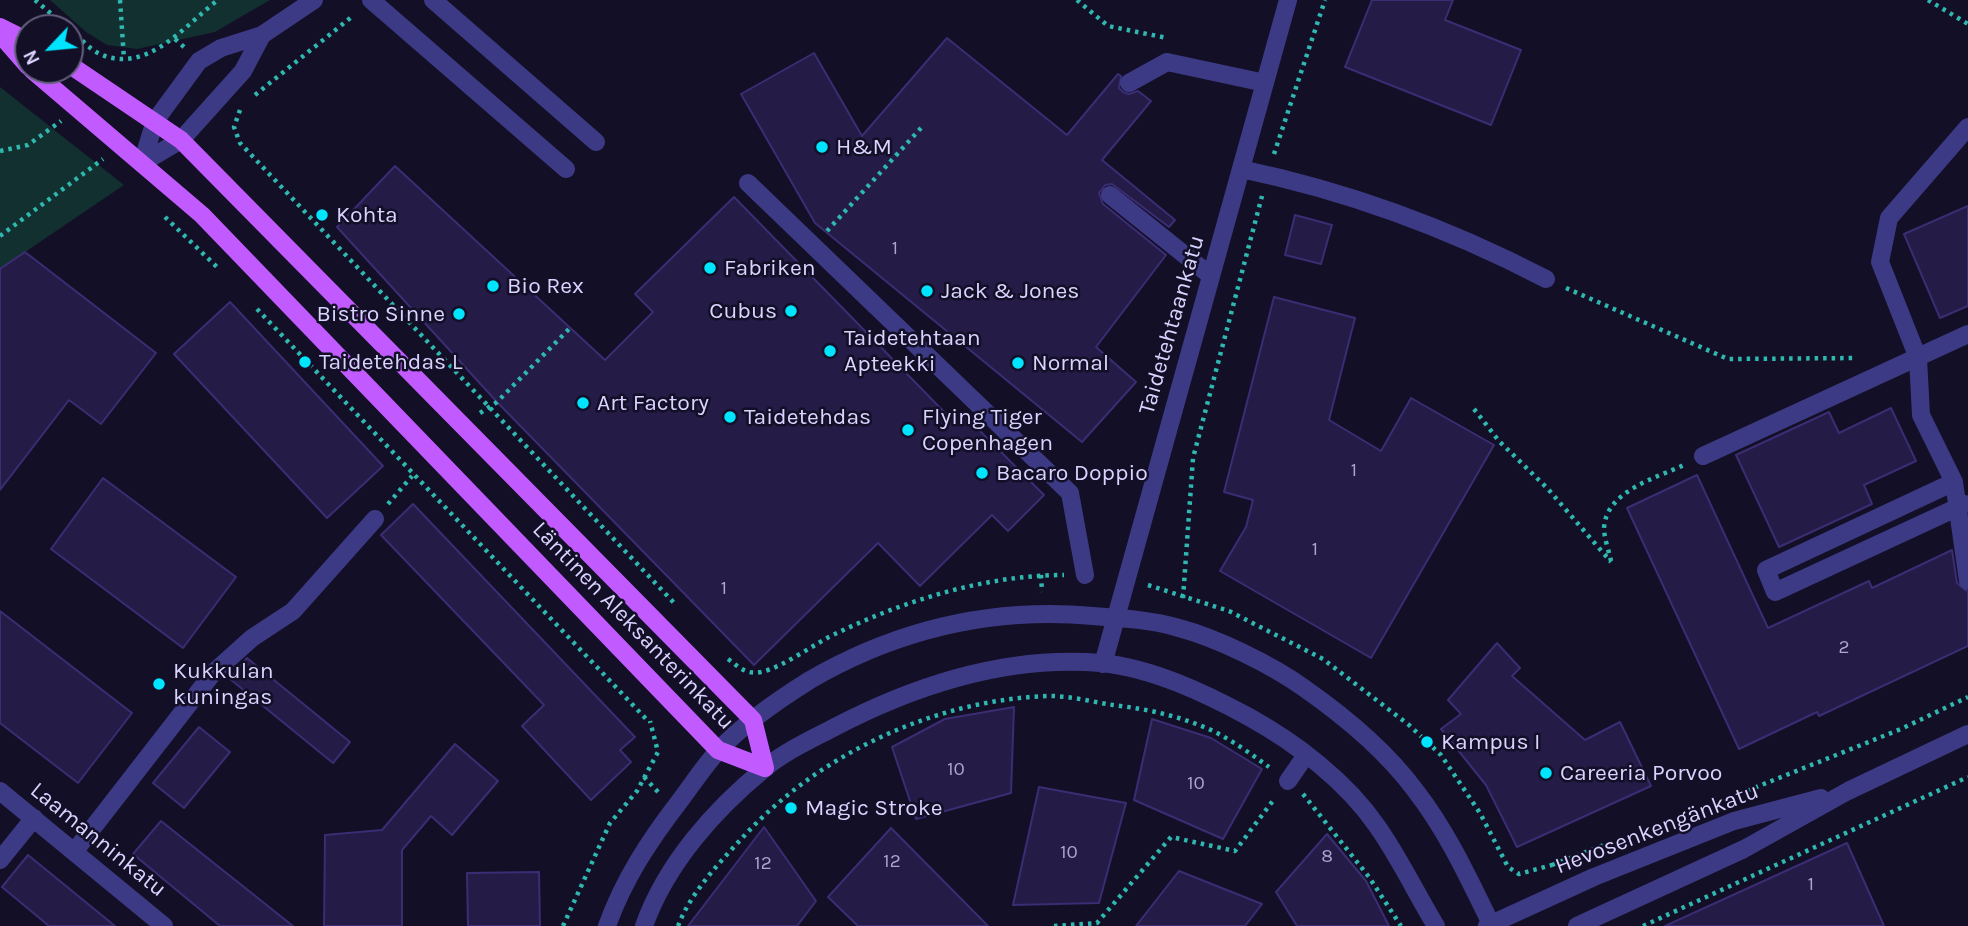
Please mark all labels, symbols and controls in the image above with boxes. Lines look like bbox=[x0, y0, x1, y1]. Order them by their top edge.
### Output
north arrow bbox=[14, 14, 84, 84]
text: N bbox=[19, 46, 45, 68]
place label: H&M bbox=[836, 133, 892, 161]
marker: H&M bbox=[814, 139, 830, 155]
place label: Kohta bbox=[336, 201, 398, 229]
marker: Kohta bbox=[314, 207, 330, 223]
street label: Taidetehtaankatu bbox=[1133, 232, 1211, 418]
house number: 1 bbox=[892, 238, 898, 260]
place label: Fabriken bbox=[724, 254, 816, 282]
marker: Fabriken bbox=[702, 260, 718, 276]
place label: Bio Rex bbox=[507, 272, 584, 300]
place label: Jack & Jones bbox=[941, 277, 1079, 305]
marker: Bio Rex bbox=[485, 278, 501, 294]
marker: Jack & Jones bbox=[919, 283, 935, 299]
place label: Cubus bbox=[709, 297, 777, 325]
place label: Bistro Sinne bbox=[316, 300, 445, 328]
marker: Cubus bbox=[783, 303, 799, 319]
marker: Bistro Sinne bbox=[451, 306, 467, 322]
place label: Taidetehtaan Apteekki bbox=[844, 324, 981, 378]
marker: Taidetehtaan Apteekki bbox=[822, 343, 838, 359]
place label: Taidetehdas L bbox=[319, 348, 462, 376]
place label: Normal bbox=[1032, 349, 1109, 377]
marker: Taidetehdas L bbox=[297, 354, 313, 370]
marker: Normal bbox=[1010, 355, 1026, 371]
place label: Art Factory bbox=[597, 389, 709, 417]
marker: Art Factory bbox=[575, 395, 591, 411]
place label: Taidetehdas bbox=[744, 403, 871, 431]
place label: Flying Tiger Copenhagen bbox=[922, 403, 1053, 457]
marker: Taidetehdas bbox=[722, 409, 738, 425]
marker: Flying Tiger Copenhagen bbox=[900, 422, 916, 438]
place label: Bacaro Doppio bbox=[996, 459, 1148, 487]
house number: 1 bbox=[1351, 460, 1357, 482]
marker: Bacaro Doppio bbox=[974, 465, 990, 481]
street label: Läntinen Aleksanterinkatu bbox=[526, 516, 740, 736]
house number: 1 bbox=[1312, 539, 1318, 561]
house number: 1 bbox=[721, 578, 727, 600]
house number: 2 bbox=[1838, 637, 1850, 659]
place label: Kukkulan kuningas bbox=[173, 657, 274, 711]
marker: Kukkulan kuningas bbox=[151, 676, 167, 692]
place label: Kampus I bbox=[1441, 728, 1541, 756]
marker: Kampus I bbox=[1419, 734, 1435, 750]
house number: 10 bbox=[947, 759, 965, 781]
place label: Careeria Porvoo bbox=[1560, 759, 1722, 787]
marker: Careeria Porvoo bbox=[1538, 765, 1554, 781]
house number: 10 bbox=[1187, 773, 1205, 795]
street label: Laamanninkatu bbox=[24, 777, 172, 903]
street label: Hevosenkengänkatu bbox=[1551, 778, 1763, 880]
place label: Magic Stroke bbox=[805, 794, 943, 822]
marker: Magic Stroke bbox=[783, 800, 799, 816]
house number: 10 bbox=[1060, 842, 1078, 864]
house number: 8 bbox=[1321, 846, 1333, 868]
house number: 12 bbox=[883, 851, 901, 873]
house number: 12 bbox=[754, 853, 772, 875]
house number: 1 bbox=[1808, 874, 1814, 896]

